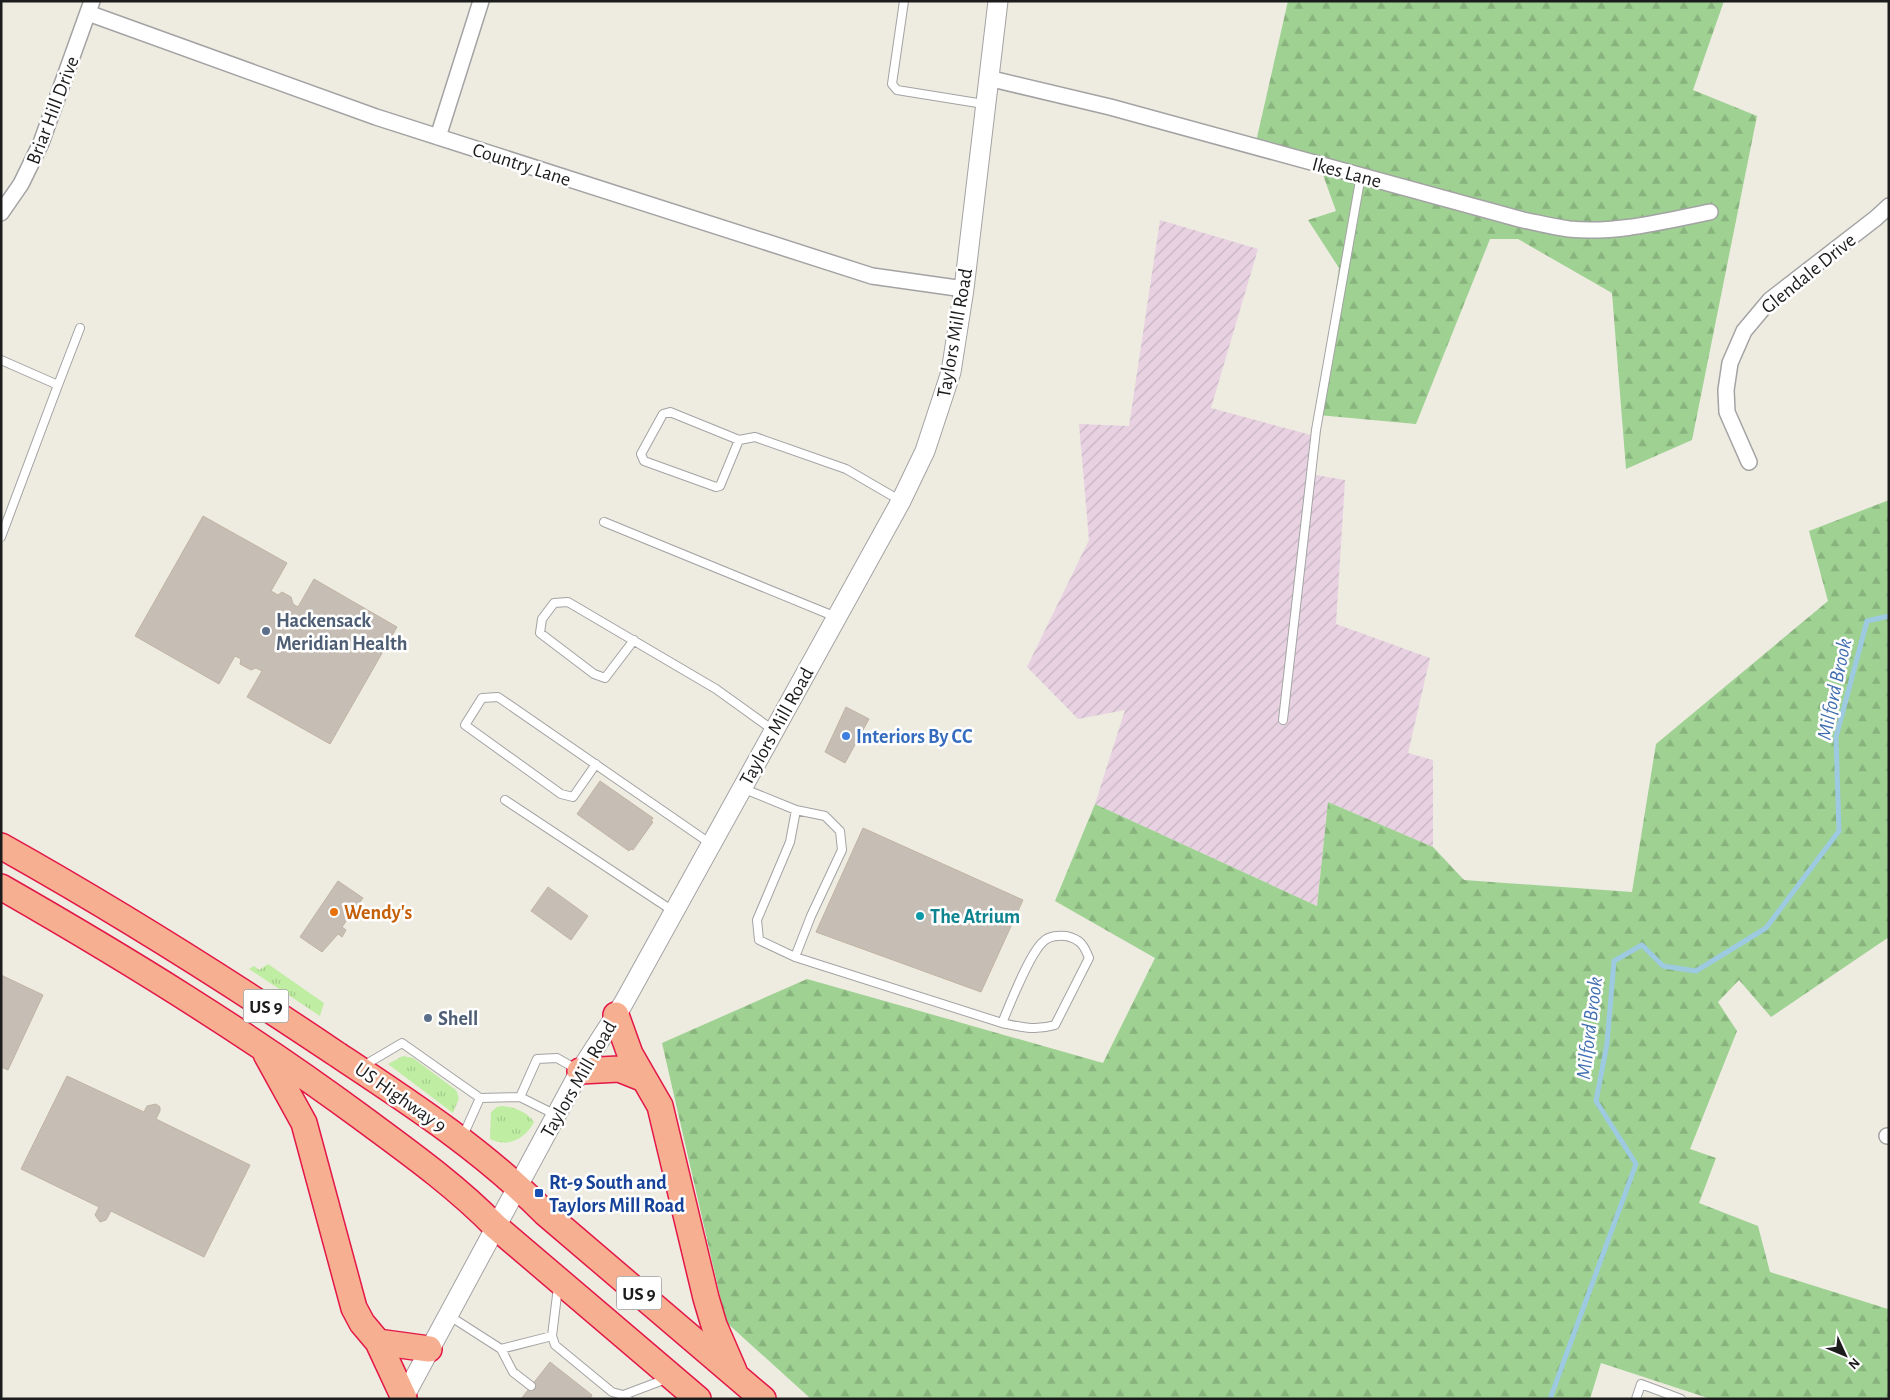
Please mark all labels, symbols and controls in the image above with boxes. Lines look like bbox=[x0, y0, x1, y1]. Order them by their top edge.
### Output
street label: Briar Hill Drive bbox=[23, 54, 83, 167]
street label: Country Lane bbox=[470, 140, 573, 190]
street label: Ikes Lane bbox=[1310, 154, 1384, 192]
street label: Glendale Drive bbox=[1758, 230, 1860, 318]
street label: Taylors Mill Road bbox=[934, 267, 976, 400]
place label: Hackensack Meridian Health bbox=[276, 611, 407, 654]
marker: Hackensack Meridian Health bbox=[260, 625, 272, 637]
water label: Milford Brook bbox=[1813, 636, 1856, 742]
street label: Taylors Mill Road bbox=[736, 664, 817, 789]
place label: Interiors By CC bbox=[856, 727, 973, 747]
marker: Interiors By CC bbox=[840, 730, 852, 742]
place label: Wendy's bbox=[344, 903, 413, 923]
marker: Wendy's bbox=[328, 906, 340, 918]
place label: The Atrium bbox=[930, 907, 1020, 927]
marker: The Atrium bbox=[914, 910, 926, 922]
water label: Milford Brook bbox=[1573, 975, 1606, 1081]
road number: US 9 bbox=[244, 989, 288, 1022]
place label: Shell bbox=[438, 1009, 478, 1029]
marker: Shell bbox=[422, 1012, 434, 1024]
street label: Taylors Mill Road bbox=[537, 1018, 620, 1141]
street label: US Highway 9 bbox=[351, 1059, 450, 1137]
place label: Rt-9 South and Taylors Mill Road bbox=[549, 1173, 685, 1216]
marker: Rt-9 South and Taylors Mill Road bbox=[533, 1187, 545, 1199]
road number: US 9 bbox=[616, 1276, 662, 1310]
north arrow bbox=[1820, 1330, 1870, 1380]
text: N bbox=[1845, 1355, 1862, 1372]

